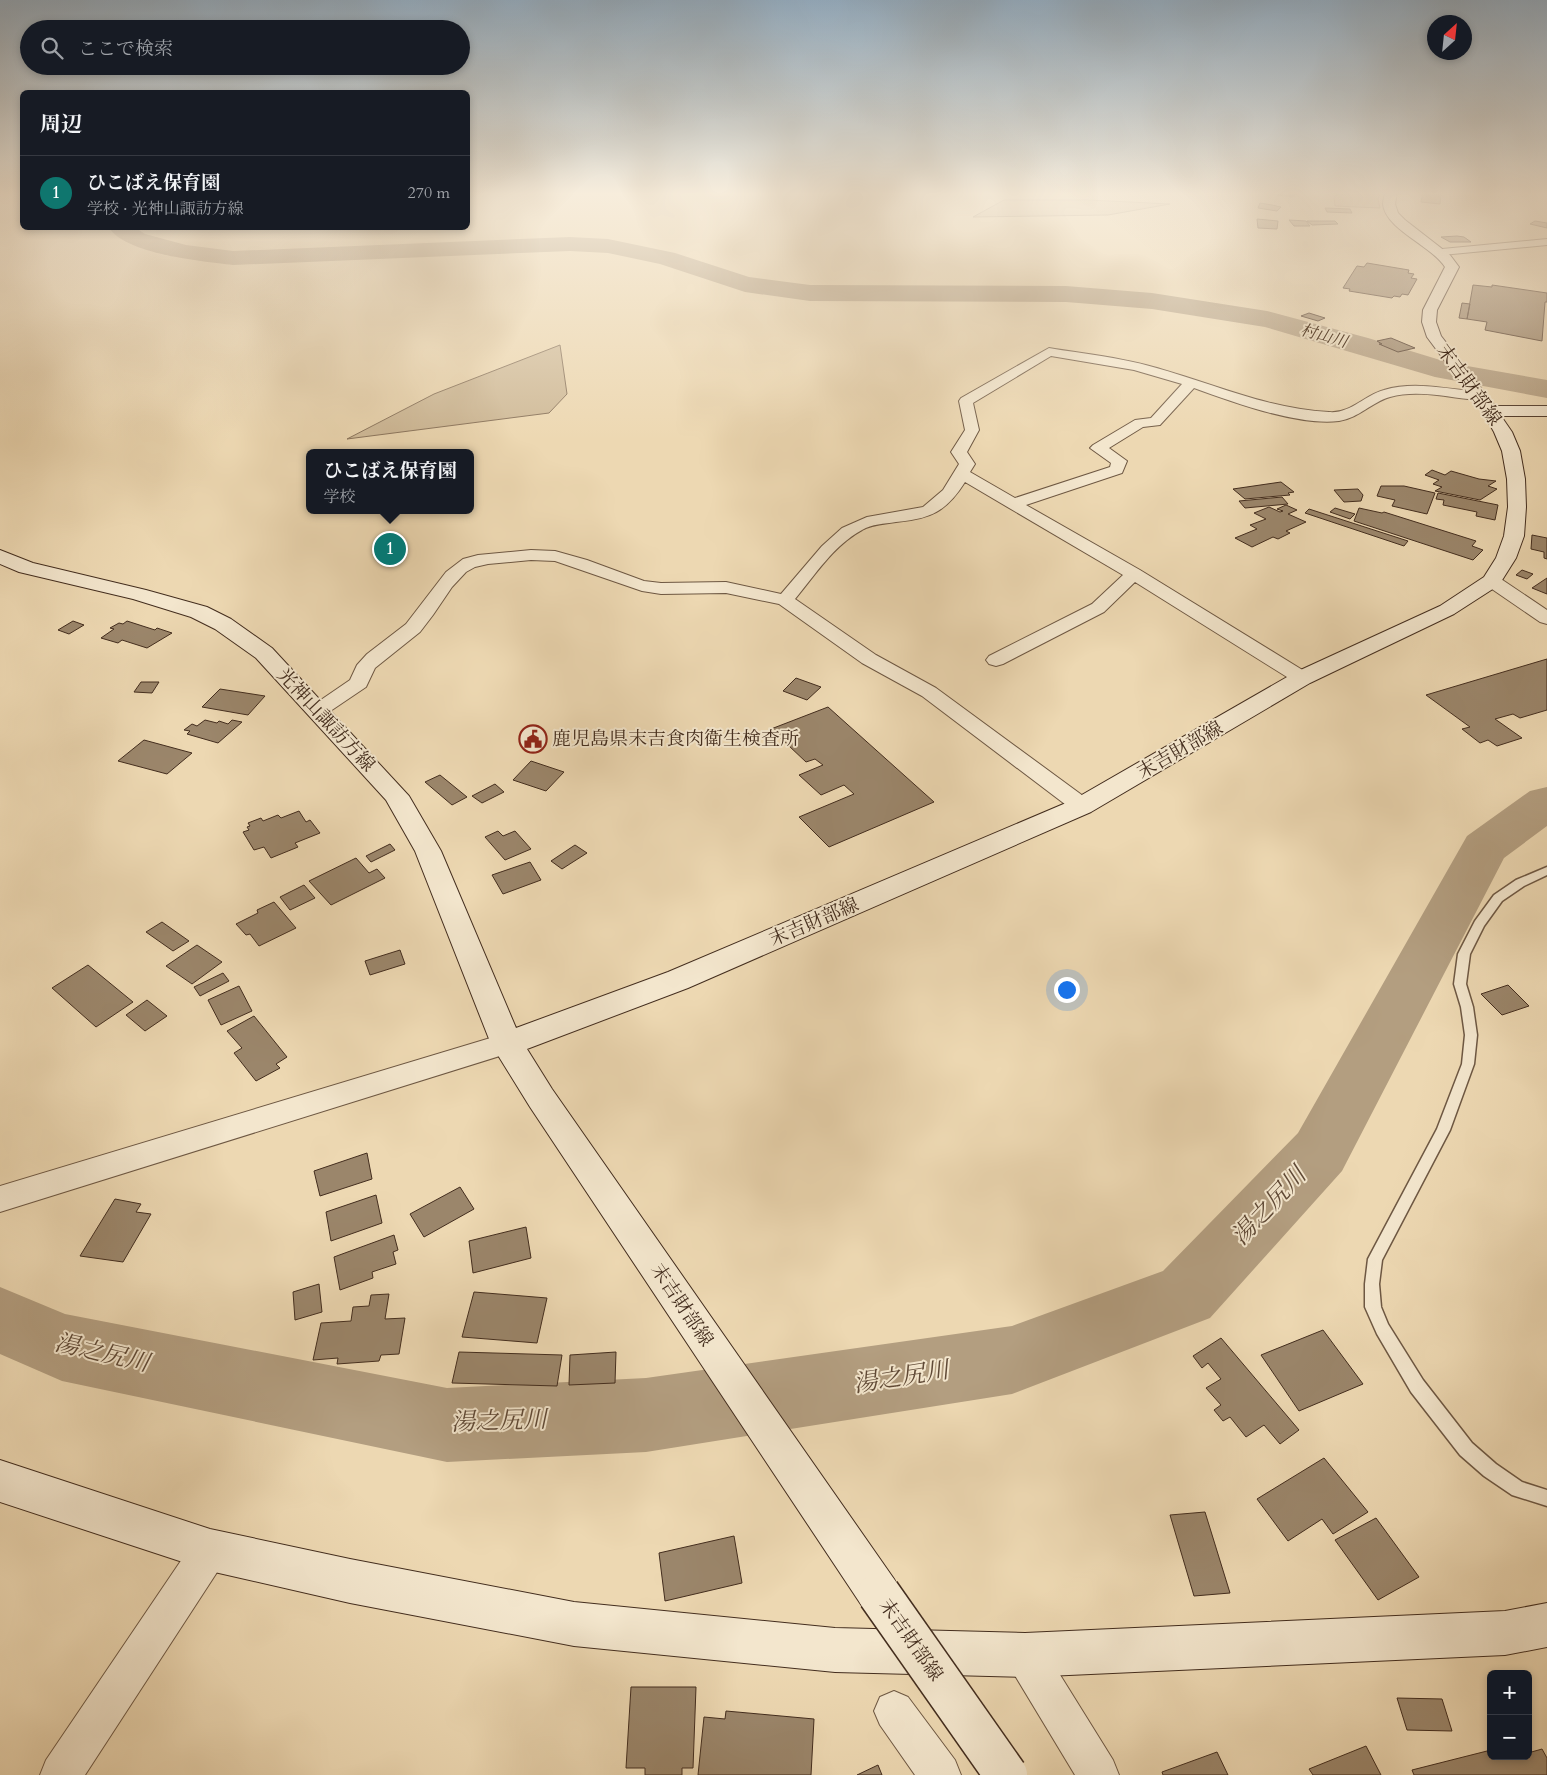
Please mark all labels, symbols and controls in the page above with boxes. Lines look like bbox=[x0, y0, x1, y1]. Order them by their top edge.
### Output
north arrow bbox=[1427, 15, 1472, 60]
search box bbox=[20, 20, 470, 75]
icon: search bbox=[38, 34, 66, 62]
text: ここで検索 bbox=[78, 36, 173, 62]
text: 周辺 bbox=[40, 110, 82, 139]
text: ひこばえ保育園 bbox=[87, 170, 220, 196]
text: 1 bbox=[52, 182, 60, 204]
text: 270 m bbox=[408, 182, 450, 204]
text: 学校 · 光神山諏訪方線 bbox=[87, 198, 244, 220]
water label: 村山川 bbox=[1298, 319, 1352, 354]
street label: 末吉財部線 bbox=[1431, 339, 1507, 431]
popup bbox=[306, 449, 474, 514]
text: ひこばえ保育園 bbox=[323, 458, 457, 484]
text: 学校 bbox=[323, 486, 356, 508]
pin: 1 bbox=[374, 530, 406, 568]
street label: 光神山諏訪方線 bbox=[271, 662, 381, 778]
street label: 末吉財部線 bbox=[1132, 715, 1228, 785]
public building icon: 鹿児島県末吉食肉衛生検査所 bbox=[518, 724, 548, 754]
place label: 鹿児島県末吉食肉衛生検査所 bbox=[552, 726, 799, 752]
street label: 末吉財部線 bbox=[765, 891, 863, 953]
your location bbox=[1054, 977, 1080, 1003]
water label: 湯之尻川 bbox=[1224, 1157, 1316, 1252]
street label: 末吉財部線 bbox=[645, 1258, 719, 1352]
water label: 湯之尻川 bbox=[52, 1326, 155, 1381]
water label: 湯之尻川 bbox=[851, 1353, 954, 1401]
water label: 湯之尻川 bbox=[450, 1403, 551, 1439]
street label: 末吉財部線 bbox=[873, 1594, 949, 1686]
map controls bbox=[1487, 1670, 1532, 1760]
button: + bbox=[1487, 1670, 1532, 1715]
button: − bbox=[1487, 1715, 1532, 1760]

